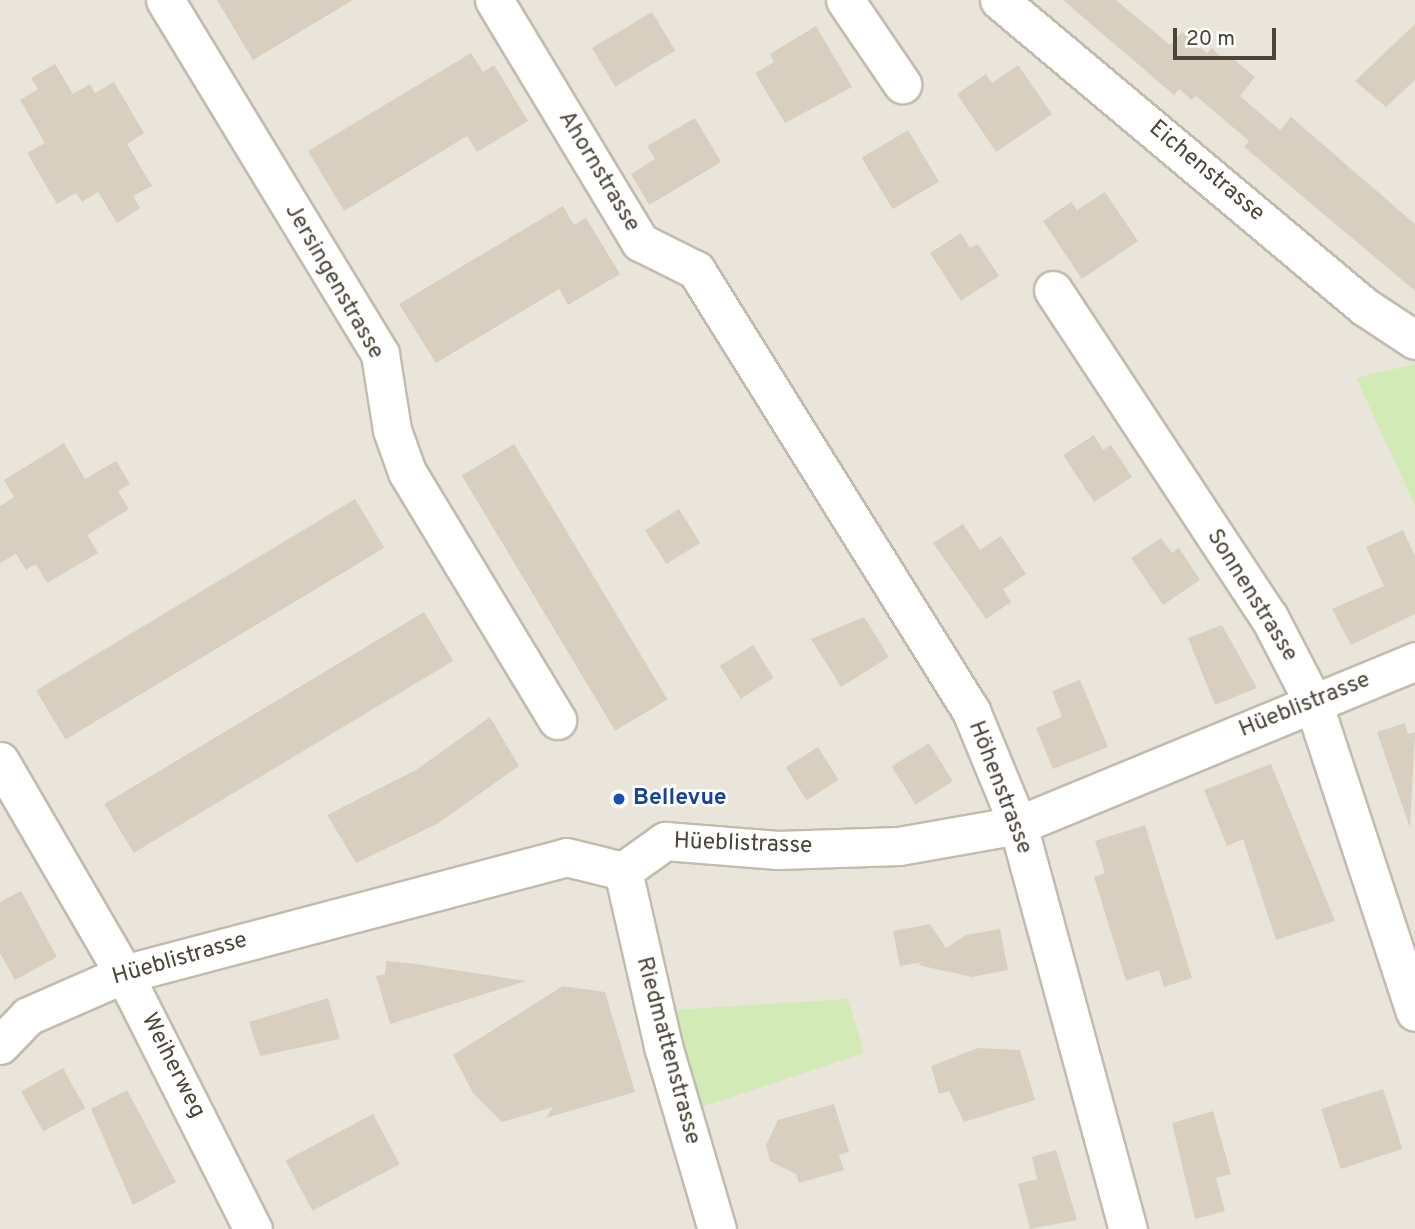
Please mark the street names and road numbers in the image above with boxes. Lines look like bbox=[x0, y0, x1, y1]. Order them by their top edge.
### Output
street label: Ahornstrasse bbox=[551, 107, 645, 237]
street label: Eichenstrasse bbox=[1143, 116, 1269, 228]
street label: Jersingenstrasse bbox=[277, 199, 389, 365]
street label: Sonnenstrasse bbox=[1199, 525, 1303, 667]
street label: Hüeblistrasse bbox=[1235, 667, 1375, 745]
street label: Höhenstrasse bbox=[961, 718, 1037, 858]
street label: Hüeblistrasse bbox=[673, 829, 813, 861]
street label: Hüeblistrasse bbox=[109, 928, 251, 992]
street label: Riedmattenstrasse bbox=[629, 954, 705, 1148]
street label: Weiherweg bbox=[134, 1009, 210, 1123]

